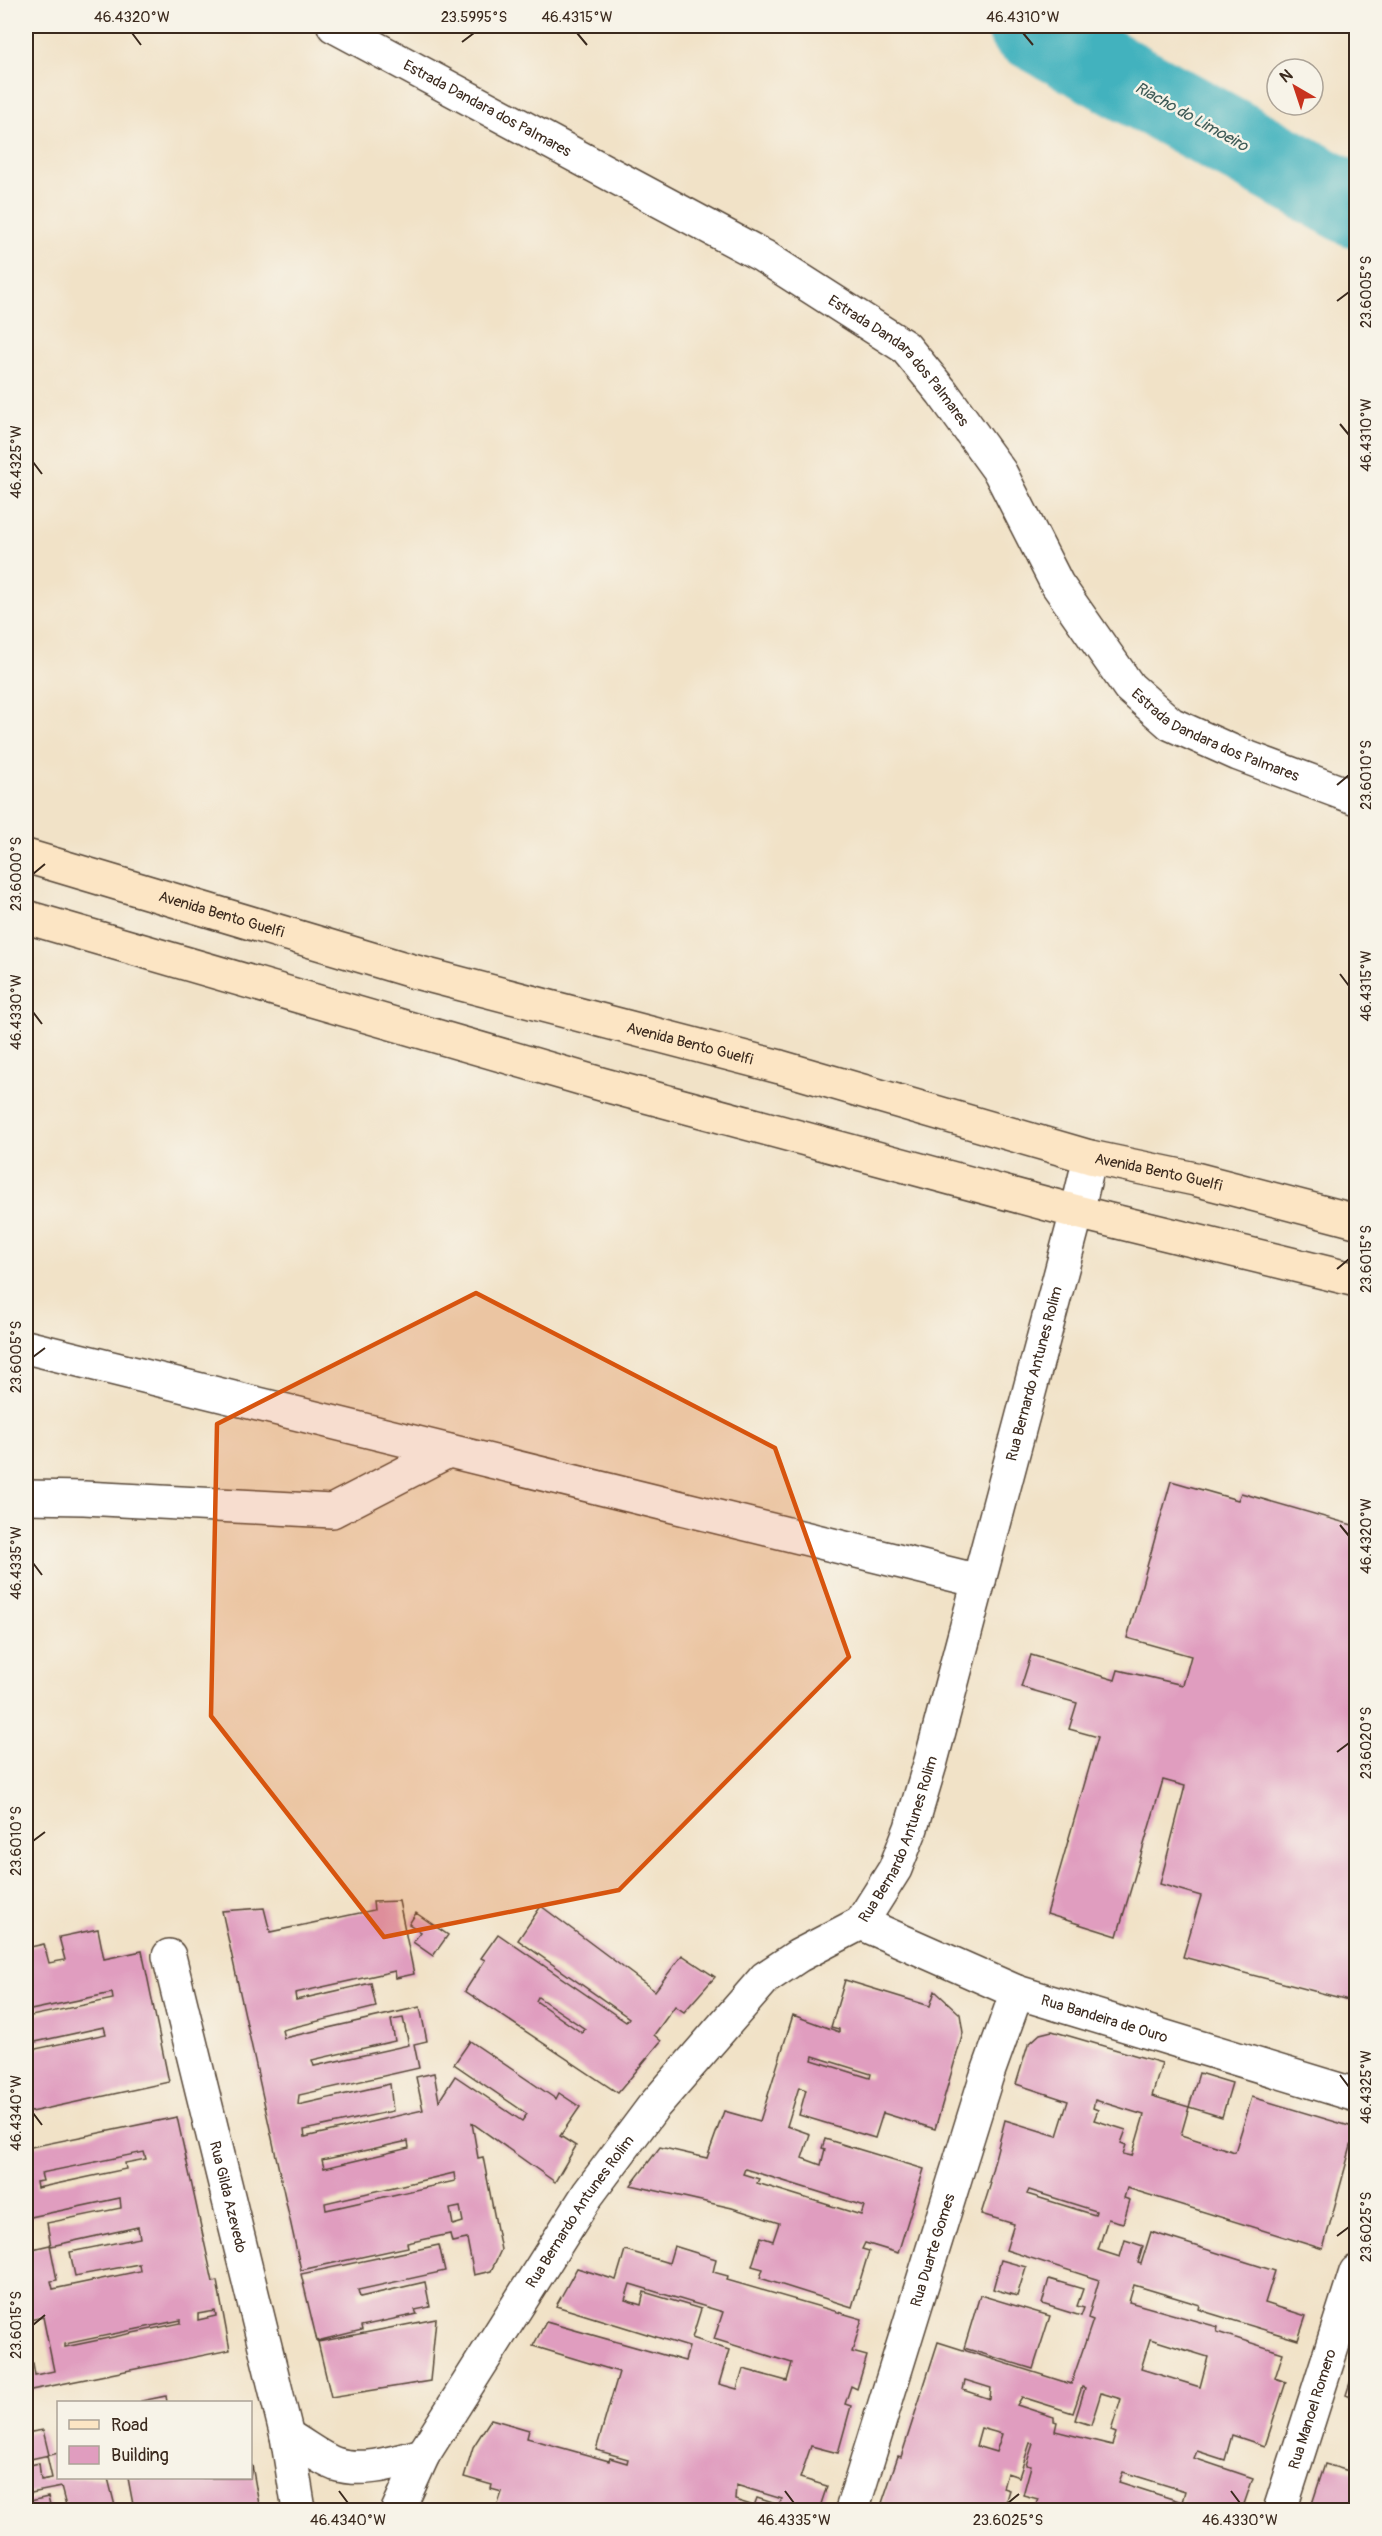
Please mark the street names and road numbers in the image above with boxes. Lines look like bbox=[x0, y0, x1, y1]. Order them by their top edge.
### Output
street label: Estrada Dandara dos Palmares bbox=[400, 56, 575, 162]
street label: Estrada Dandara dos Palmares bbox=[824, 291, 973, 431]
street label: Estrada Dandara dos Palmares bbox=[1127, 684, 1302, 786]
street label: Avenida Bento Guelfi bbox=[156, 887, 287, 942]
street label: Avenida Bento Guelfi bbox=[624, 1018, 755, 1070]
street label: Avenida Bento Guelfi bbox=[1093, 1149, 1224, 1196]
street label: Rua Bernardo Antunes Rolim bbox=[1002, 1284, 1067, 1463]
street label: Rua Bernardo Antunes Rolim bbox=[855, 1754, 942, 1926]
street label: Rua Bandeira de Ouro bbox=[1039, 1991, 1170, 2047]
street label: Rua Bernardo Antunes Rolim bbox=[522, 2132, 638, 2292]
street label: Rua Gilda Azevedo bbox=[205, 2139, 251, 2255]
street label: Rua Duarte Gomes bbox=[907, 2191, 960, 2309]
street label: Rua Manoel Romero bbox=[1285, 2347, 1341, 2472]

